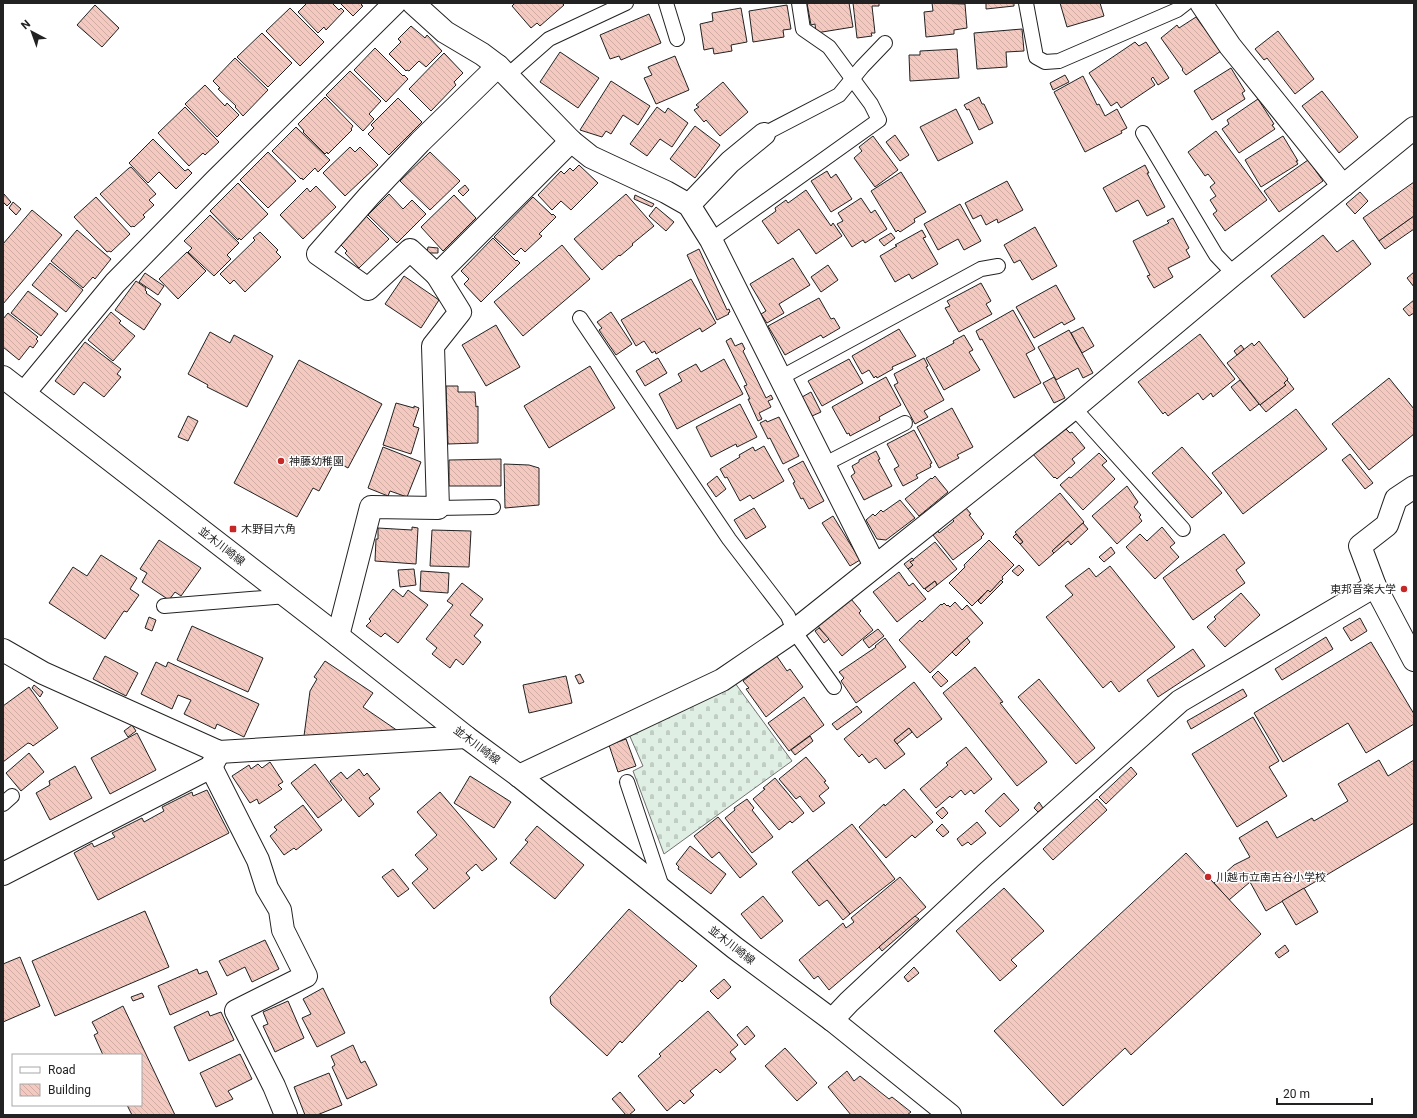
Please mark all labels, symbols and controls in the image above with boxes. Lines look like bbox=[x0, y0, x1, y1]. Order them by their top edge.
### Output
north arrow bbox=[12, 12, 52, 52]
text: N bbox=[19, 17, 33, 32]
place label: 神藤幼稚園 bbox=[289, 455, 344, 468]
marker: 神藤幼稚園 bbox=[276, 456, 286, 466]
place label: 木野目六角 bbox=[241, 523, 296, 536]
street label: 並木川崎線 bbox=[196, 524, 247, 568]
marker: 木野目六角 bbox=[228, 524, 238, 534]
place label: 東邦音楽大学 bbox=[1330, 583, 1396, 596]
marker: 東邦音楽大学 bbox=[1399, 584, 1409, 594]
street label: 並木川崎線 bbox=[451, 724, 503, 767]
place label: 川越市立南古谷小学校 bbox=[1216, 871, 1326, 884]
marker: 川越市立南古谷小学校 bbox=[1203, 872, 1213, 882]
street label: 並木川崎線 bbox=[706, 923, 757, 967]
legend bbox=[12, 1054, 142, 1106]
text: Road bbox=[48, 1063, 76, 1077]
scale bar bbox=[1277, 1080, 1372, 1106]
text: Building bbox=[48, 1083, 91, 1097]
text: 20 m bbox=[1283, 1087, 1310, 1101]

